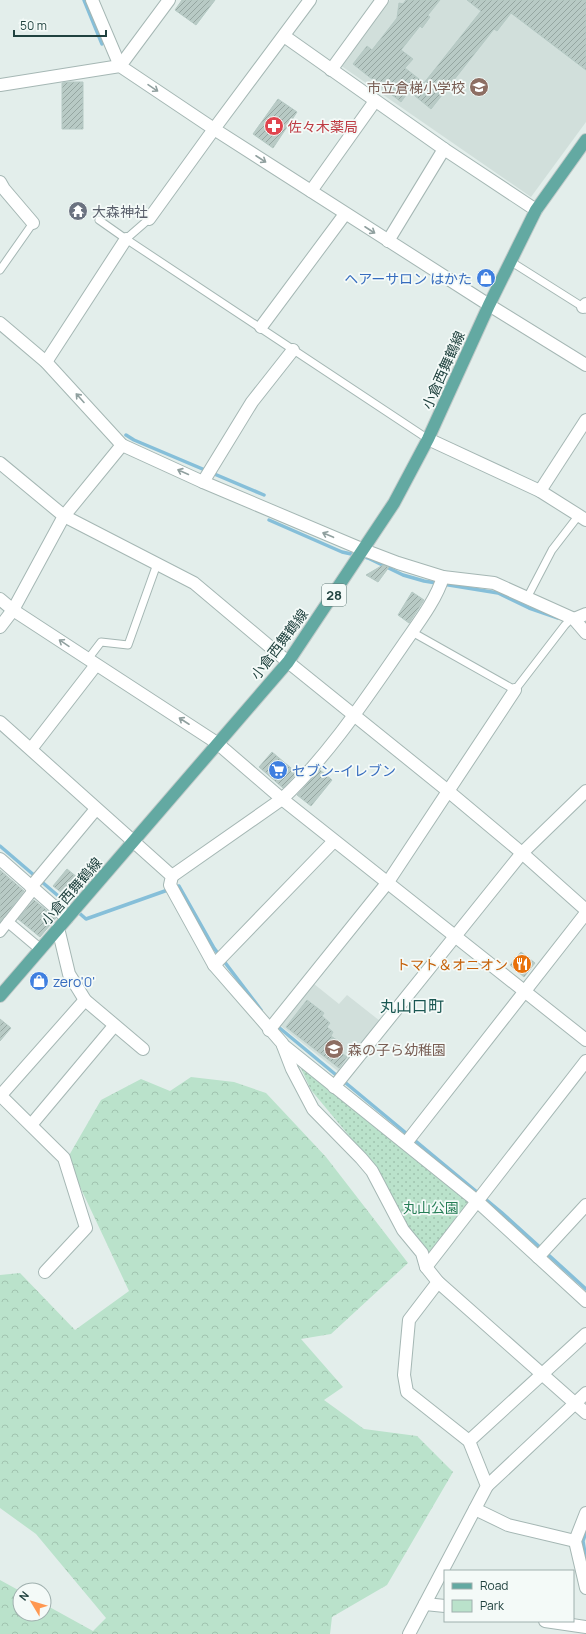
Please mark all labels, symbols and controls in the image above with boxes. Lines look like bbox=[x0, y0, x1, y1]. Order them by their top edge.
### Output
scale bar bbox=[14, 12, 106, 38]
text: 50 m bbox=[20, 17, 47, 34]
school or university icon: 市立倉梯小学校 bbox=[468, 76, 490, 98]
place label: 市立倉梯小学校 bbox=[367, 78, 465, 97]
one-way arrow bbox=[147, 84, 158, 92]
pharmacy icon: 佐々木薬局 bbox=[263, 115, 285, 137]
place label: 佐々木薬局 bbox=[288, 117, 358, 136]
one-way arrow bbox=[255, 156, 267, 164]
temple icon: 大森神社 bbox=[67, 200, 89, 222]
place label: 大森神社 bbox=[92, 202, 148, 221]
one-way arrow bbox=[365, 226, 376, 234]
shop icon: ヘアーサロン はかた bbox=[475, 267, 497, 289]
place label: ヘアーサロン はかた bbox=[344, 269, 472, 288]
street label: 小倉西舞鶴線 bbox=[417, 328, 469, 412]
one-way arrow bbox=[75, 393, 84, 403]
one-way arrow bbox=[178, 468, 190, 475]
one-way arrow bbox=[323, 530, 335, 538]
road number: 28 bbox=[322, 584, 346, 606]
street label: 小倉西舞鶴線 bbox=[246, 605, 312, 683]
one-way arrow bbox=[58, 639, 69, 647]
one-way arrow bbox=[179, 717, 190, 726]
supermarket icon: セブン-イレブン bbox=[267, 759, 289, 781]
place label: セブン-イレブン bbox=[292, 761, 396, 780]
street label: 小倉西舞鶴線 bbox=[36, 853, 106, 929]
restaurant icon: トマト＆オニオン bbox=[511, 953, 533, 975]
place label: トマト＆オニオン bbox=[396, 955, 508, 974]
shop icon: zero'0' bbox=[28, 970, 50, 992]
place label: zero'0' bbox=[53, 972, 95, 991]
district label: 丸山口町 bbox=[380, 995, 444, 1017]
school or university icon: 森の子ら幼稚園 bbox=[323, 1038, 345, 1060]
place label: 森の子ら幼稚園 bbox=[348, 1040, 446, 1059]
park label: 丸山公園 bbox=[403, 1198, 459, 1217]
legend bbox=[444, 1570, 574, 1622]
text: Road bbox=[480, 1577, 508, 1594]
north arrow bbox=[12, 1582, 52, 1622]
text: N bbox=[15, 1588, 32, 1603]
text: Park bbox=[480, 1597, 505, 1614]

